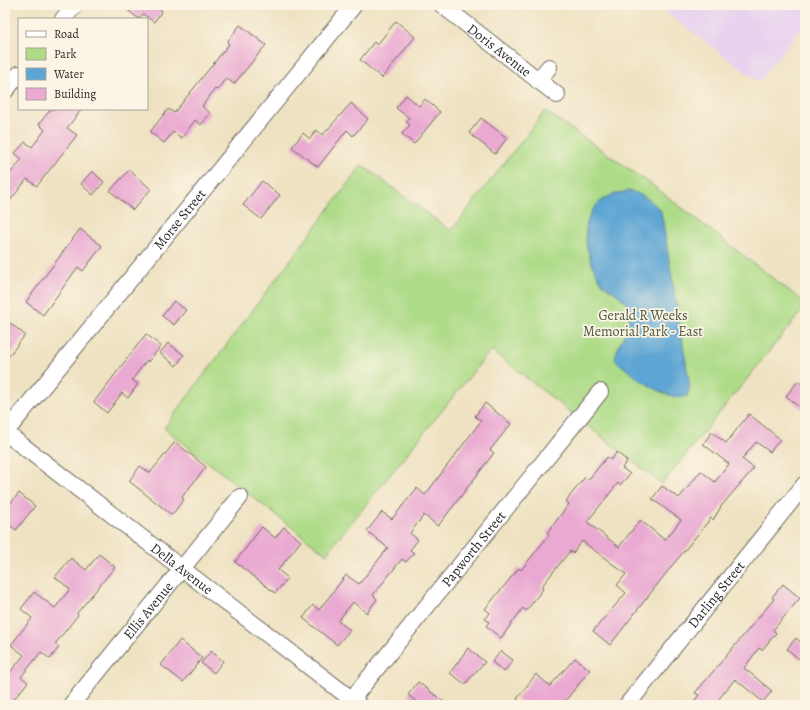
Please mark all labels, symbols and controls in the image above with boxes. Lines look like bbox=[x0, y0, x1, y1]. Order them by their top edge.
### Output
legend bbox=[18, 18, 148, 110]
street label: Doris Avenue bbox=[463, 19, 535, 81]
text: Road bbox=[54, 26, 80, 42]
text: Park bbox=[54, 46, 77, 62]
text: Water bbox=[53, 66, 84, 82]
text: Building bbox=[54, 86, 96, 102]
street label: Morse Street bbox=[149, 185, 211, 254]
park label: Gerald R Weeks Memorial Park - East bbox=[583, 306, 703, 341]
street label: Papworth Street bbox=[437, 507, 510, 591]
street label: Della Avenue bbox=[146, 539, 217, 599]
street label: Darling Street bbox=[684, 557, 750, 632]
street label: Ellis Avenue bbox=[119, 578, 178, 643]

